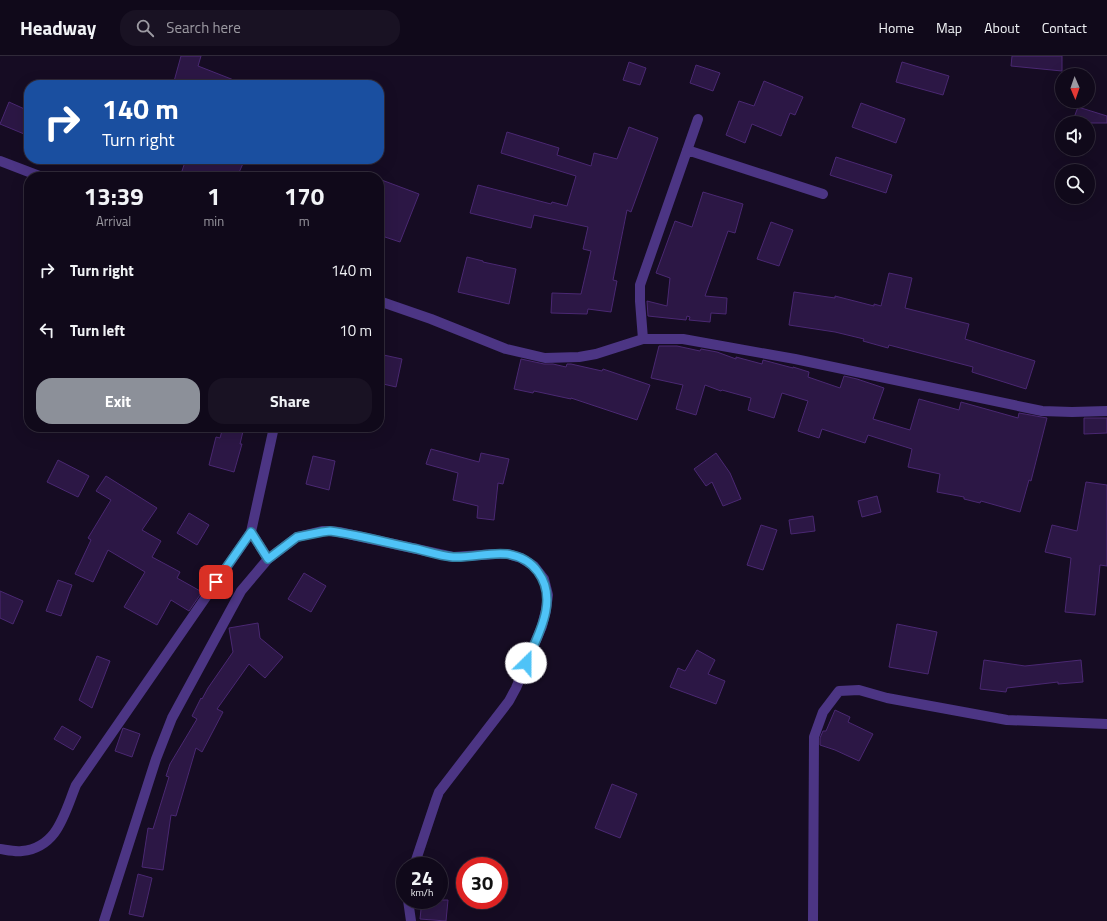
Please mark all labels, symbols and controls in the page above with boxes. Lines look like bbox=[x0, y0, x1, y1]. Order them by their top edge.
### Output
search box bbox=[120, 10, 400, 46]
text: Headway bbox=[20, 13, 96, 42]
text: Search here bbox=[166, 16, 241, 39]
icon: search bbox=[134, 17, 156, 39]
text: Home bbox=[879, 17, 914, 38]
text: Map bbox=[936, 17, 962, 38]
text: About bbox=[984, 17, 1020, 38]
text: Contact bbox=[1042, 17, 1087, 38]
north arrow bbox=[1055, 68, 1095, 108]
map controls bbox=[1055, 68, 1095, 204]
text: 140 m bbox=[102, 87, 179, 130]
icon: right bbox=[36, 96, 88, 148]
button: sound bbox=[1055, 116, 1095, 156]
text: Turn right bbox=[102, 126, 175, 153]
button: search bbox=[1055, 164, 1095, 204]
text: 13:39 bbox=[84, 178, 144, 214]
text: 1 bbox=[207, 178, 221, 214]
text: 170 bbox=[284, 178, 324, 214]
text: Arrival bbox=[96, 211, 131, 231]
text: min bbox=[203, 211, 224, 231]
text: m bbox=[299, 211, 310, 231]
icon: right bbox=[36, 259, 58, 281]
text: Turn right bbox=[70, 259, 134, 282]
text: 140 m bbox=[331, 259, 372, 282]
icon: left bbox=[36, 319, 58, 341]
text: Turn left bbox=[70, 319, 125, 342]
text: 10 m bbox=[339, 319, 372, 342]
button: Exit bbox=[36, 378, 200, 424]
button: Share bbox=[208, 378, 372, 424]
pin bbox=[199, 565, 233, 599]
icon: arrive bbox=[205, 571, 227, 593]
position arrow bbox=[505, 642, 547, 684]
speed limit sign: 30 bbox=[456, 857, 508, 909]
text: 24 bbox=[411, 862, 433, 893]
text: km/h bbox=[411, 885, 433, 900]

